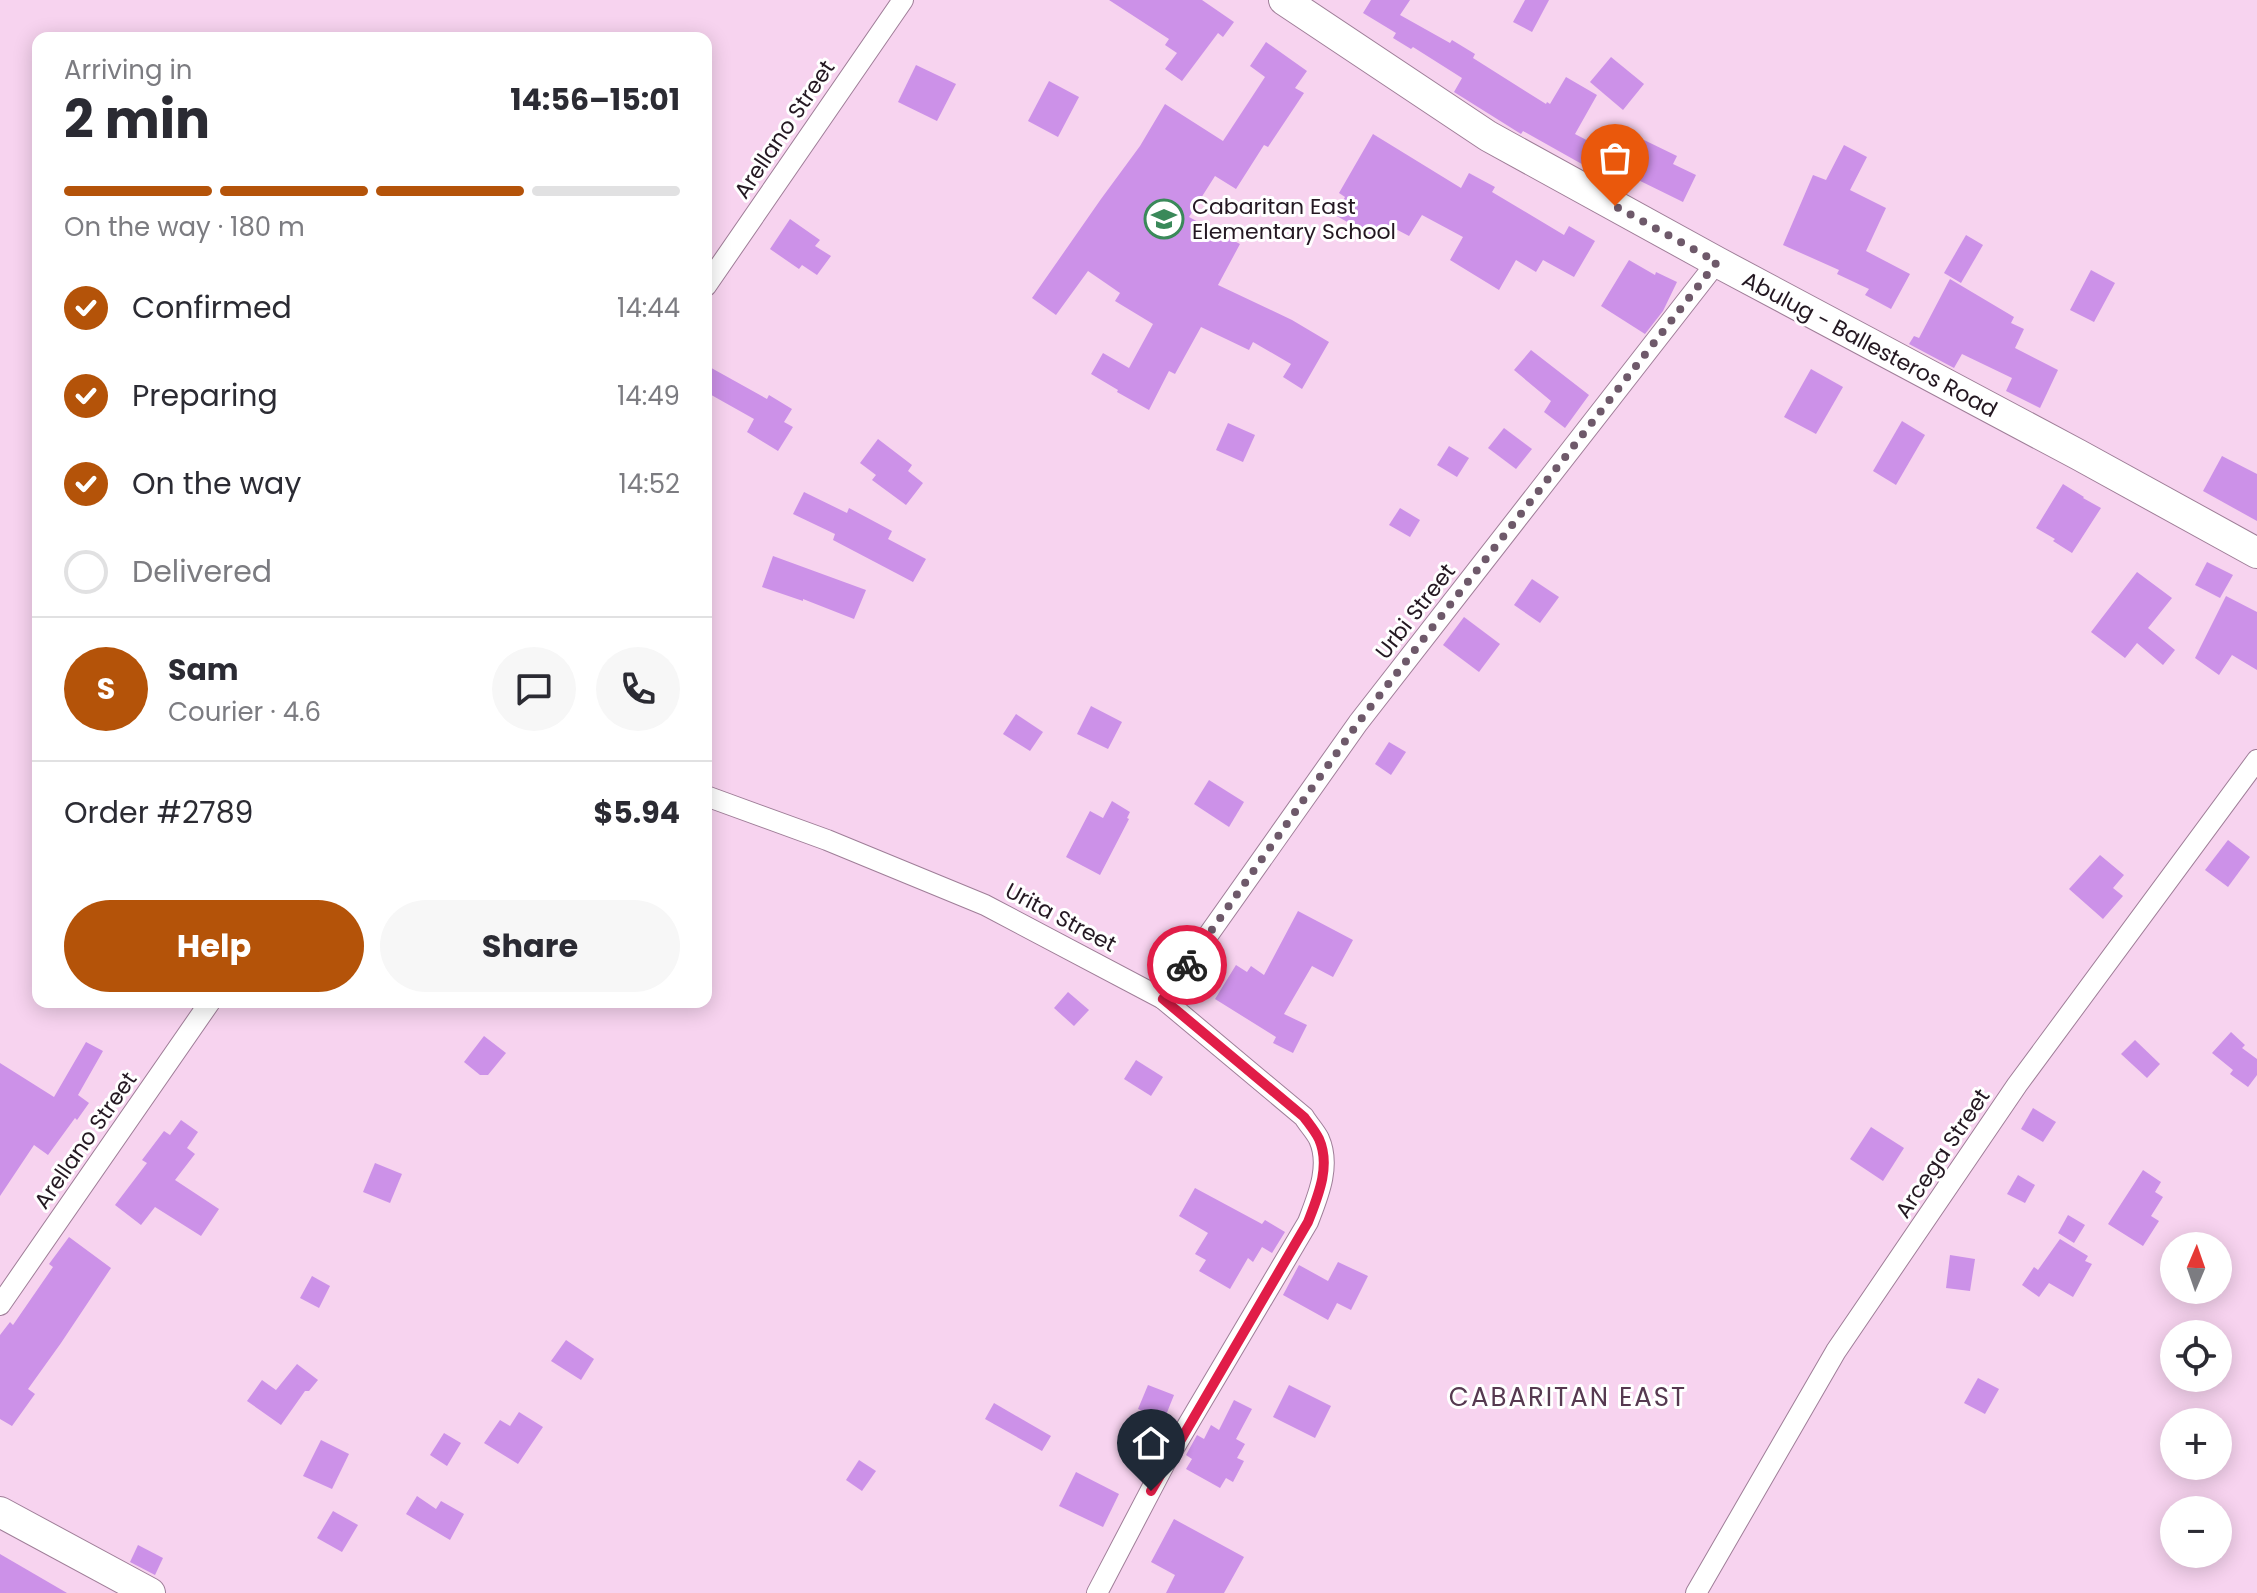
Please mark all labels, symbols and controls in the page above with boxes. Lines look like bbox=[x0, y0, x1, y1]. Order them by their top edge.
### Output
text: Arriving in bbox=[64, 52, 193, 88]
street label: Arellano Street bbox=[727, 54, 842, 205]
text: 14:56–15:01 bbox=[510, 78, 680, 121]
text: 2 min bbox=[64, 83, 210, 156]
pin bbox=[1581, 124, 1649, 206]
icon: bag bbox=[1593, 136, 1637, 180]
place label: Cabaritan East Elementary School bbox=[1192, 191, 1396, 247]
school or university icon: Cabaritan East Elementary School bbox=[1143, 198, 1185, 240]
text: On the way · 180 m bbox=[64, 209, 305, 245]
street label: Abulug - Ballesteros Road bbox=[1737, 264, 2003, 425]
icon: check bbox=[64, 286, 108, 330]
text: Confirmed bbox=[132, 286, 292, 329]
text: 14:44 bbox=[617, 290, 680, 326]
icon: check bbox=[64, 374, 108, 418]
text: Preparing bbox=[132, 374, 278, 417]
text: 14:49 bbox=[617, 378, 680, 414]
icon: check bbox=[64, 462, 108, 506]
text: On the way bbox=[132, 462, 301, 505]
text: 14:52 bbox=[619, 466, 680, 502]
text: Delivered bbox=[132, 550, 272, 593]
street label: Urbi Street bbox=[1368, 557, 1463, 666]
button: chat bbox=[492, 647, 576, 731]
button: phone bbox=[596, 647, 680, 731]
text: Sam bbox=[168, 648, 239, 691]
text: S bbox=[97, 667, 115, 710]
text: Courier · 4.6 bbox=[168, 694, 321, 730]
text: Order #2789 bbox=[64, 791, 254, 834]
text: $5.94 bbox=[594, 791, 680, 834]
street label: Urita Street bbox=[1000, 875, 1122, 960]
button: Help bbox=[64, 900, 364, 992]
button: Share bbox=[380, 900, 680, 992]
courier bbox=[1147, 925, 1227, 1005]
icon: bike bbox=[1165, 943, 1209, 987]
street label: Arellano Street bbox=[27, 1066, 144, 1215]
street label: Arcega Street bbox=[1888, 1082, 1997, 1224]
north arrow bbox=[2160, 1232, 2232, 1304]
map controls bbox=[2160, 1232, 2232, 1568]
button: locate bbox=[2160, 1320, 2232, 1392]
district label: CABARITAN EAST bbox=[1449, 1379, 1687, 1415]
button: + bbox=[2160, 1408, 2232, 1480]
pin bbox=[1117, 1409, 1185, 1491]
icon: home bbox=[1129, 1421, 1173, 1465]
button: − bbox=[2160, 1496, 2232, 1568]

